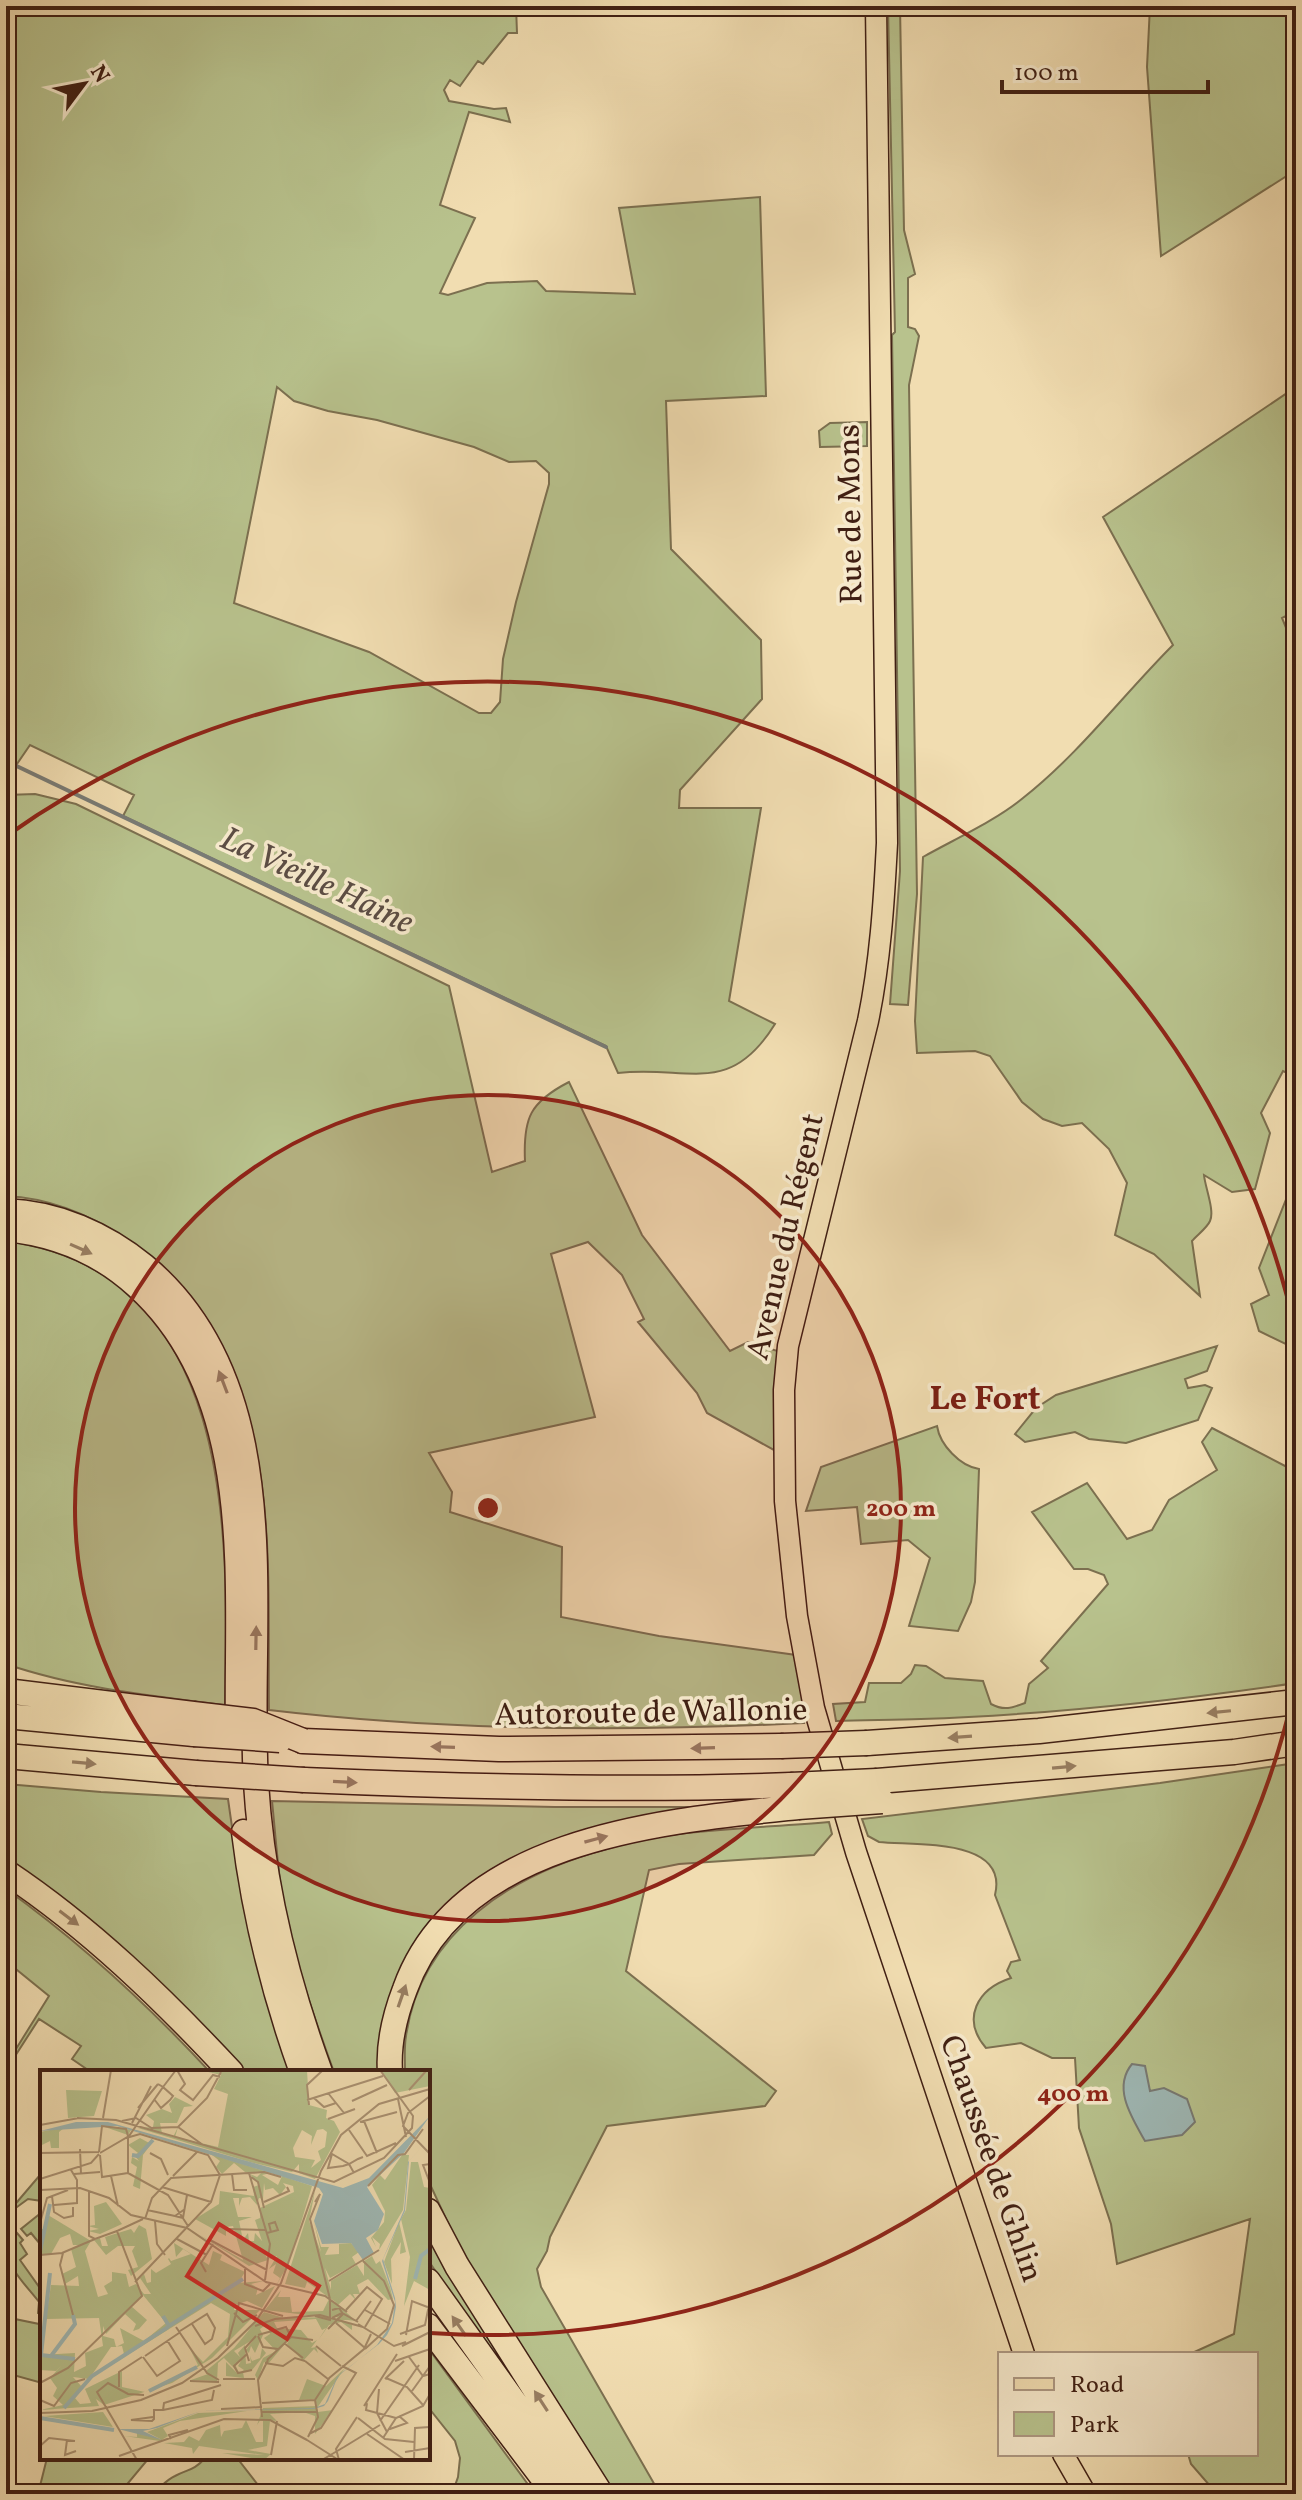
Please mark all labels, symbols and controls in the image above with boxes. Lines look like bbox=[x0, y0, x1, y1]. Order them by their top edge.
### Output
north arrow bbox=[44, 44, 124, 124]
scale bar bbox=[1002, 44, 1208, 94]
text: 100 m bbox=[1014, 57, 1079, 91]
text: N bbox=[81, 60, 116, 90]
street label: Rue de Mons bbox=[828, 424, 876, 604]
water label: La Vieille Haine bbox=[212, 817, 421, 947]
street label: Avenue du Régent bbox=[737, 1109, 837, 1365]
one-way arrow bbox=[69, 1242, 93, 1255]
one-way arrow bbox=[216, 1370, 229, 1394]
district label: Le Fort bbox=[929, 1377, 1041, 1424]
text: 200 m bbox=[866, 1493, 936, 1527]
centre of rings bbox=[474, 1494, 502, 1522]
one-way arrow bbox=[249, 1625, 262, 1650]
street label: Autoroute de Wallonie bbox=[494, 1689, 808, 1739]
one-way arrow bbox=[1206, 1706, 1231, 1719]
one-way arrow bbox=[947, 1731, 972, 1744]
one-way arrow bbox=[430, 1740, 455, 1753]
one-way arrow bbox=[690, 1741, 715, 1754]
one-way arrow bbox=[72, 1757, 97, 1770]
one-way arrow bbox=[1052, 1760, 1077, 1773]
one-way arrow bbox=[333, 1775, 358, 1788]
one-way arrow bbox=[584, 1833, 609, 1845]
one-way arrow bbox=[59, 1910, 79, 1926]
one-way arrow bbox=[397, 1983, 409, 2007]
street label: Chaussée de Ghlin bbox=[927, 2030, 1053, 2288]
inset map bbox=[40, 2070, 430, 2460]
text: 400 m bbox=[1037, 2078, 1109, 2112]
one-way arrow bbox=[452, 2316, 467, 2337]
legend bbox=[998, 2352, 1258, 2456]
text: Road bbox=[1070, 2369, 1124, 2403]
one-way arrow bbox=[534, 2390, 548, 2412]
text: Park bbox=[1070, 2409, 1119, 2443]

